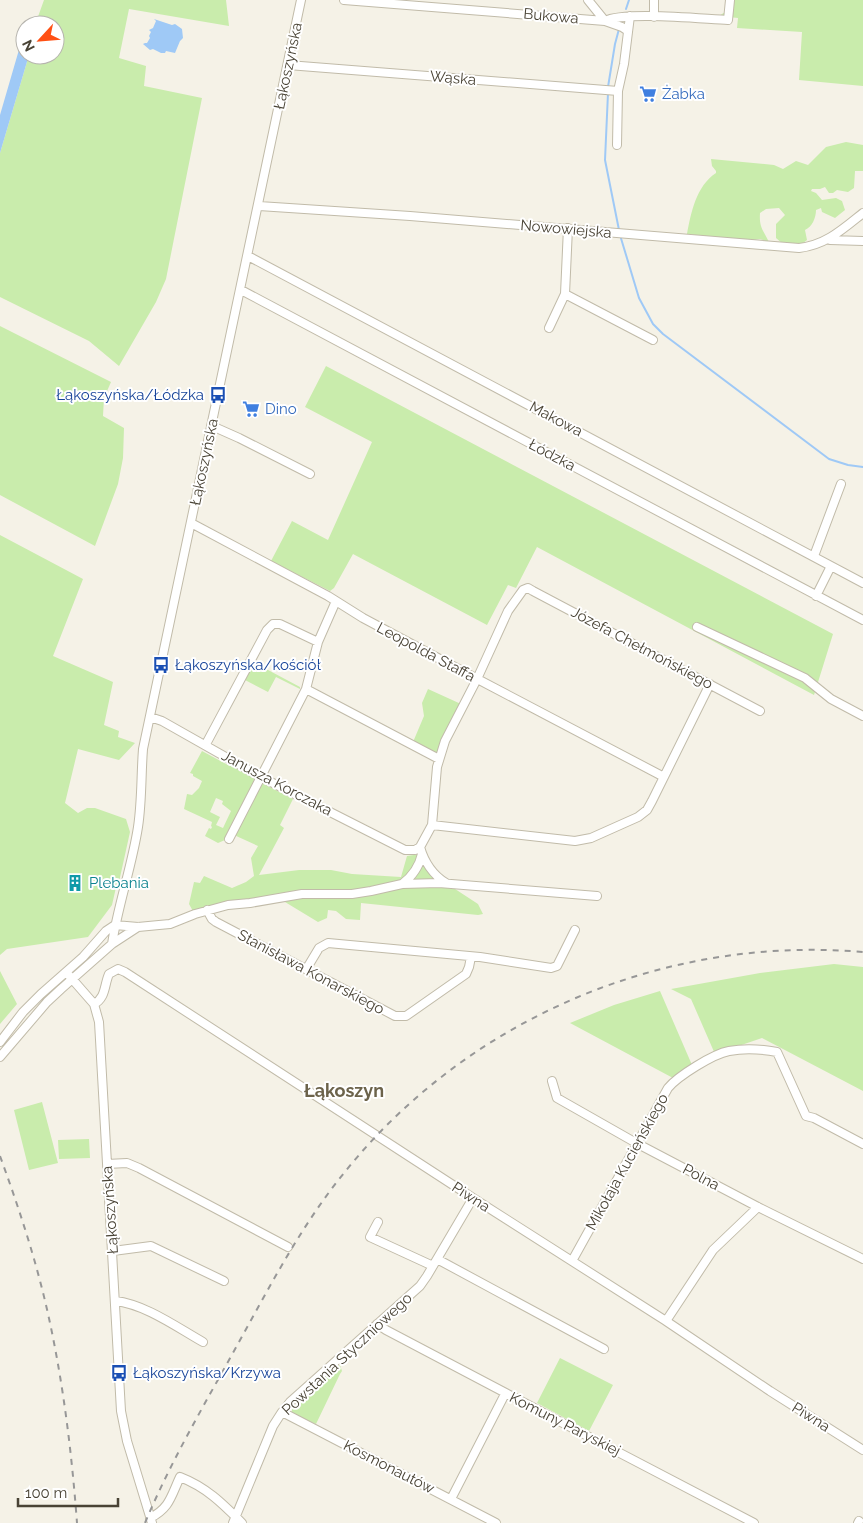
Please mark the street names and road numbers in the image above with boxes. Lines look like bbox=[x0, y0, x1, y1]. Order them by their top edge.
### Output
street label: Bukowa bbox=[523, 5, 579, 27]
street label: Łąkoszyńska bbox=[270, 21, 306, 111]
street label: Wąska bbox=[429, 67, 477, 89]
street label: Nowowiejska bbox=[520, 216, 612, 242]
street label: Makowa bbox=[526, 398, 586, 440]
street label: Łąkoszyńska bbox=[186, 417, 222, 507]
street label: Łódzka bbox=[526, 435, 578, 475]
street label: Józefa Chełmońskiego bbox=[568, 603, 716, 693]
street label: Leopolda Staffa bbox=[374, 618, 478, 686]
street label: Janusza Korczaka bbox=[219, 746, 335, 820]
street label: Stanisława Konarskiego bbox=[235, 926, 387, 1018]
street label: Mikołaja Kucieńskiego bbox=[582, 1090, 672, 1234]
street label: Polna bbox=[680, 1160, 722, 1194]
street label: Łąkoszyńska bbox=[98, 1165, 122, 1255]
street label: Piwna bbox=[449, 1178, 493, 1216]
street label: Powstania Styczniowego bbox=[278, 1289, 416, 1419]
street label: Komuny Paryskiej bbox=[506, 1388, 624, 1460]
street label: Piwna bbox=[789, 1398, 833, 1436]
street label: Kosmonautów bbox=[341, 1436, 437, 1498]

